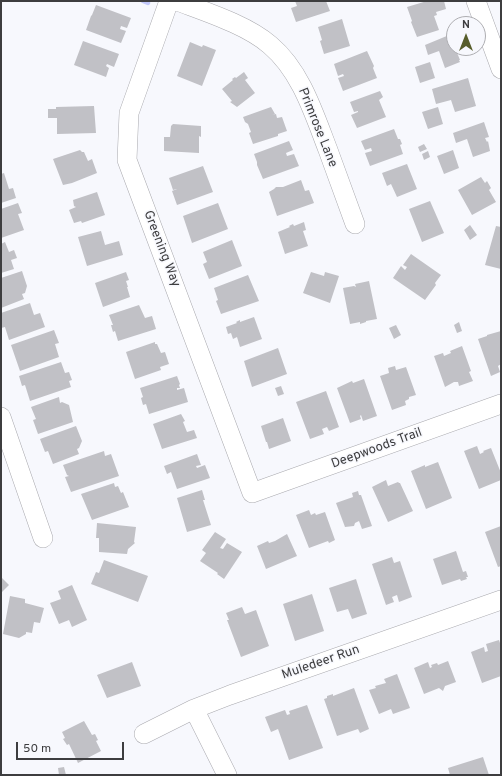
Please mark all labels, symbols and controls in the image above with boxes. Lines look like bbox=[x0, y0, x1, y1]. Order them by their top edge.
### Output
north arrow bbox=[446, 16, 486, 56]
text: N bbox=[462, 18, 470, 32]
street label: Primrose Lane bbox=[294, 86, 340, 170]
street label: Greening Way bbox=[139, 208, 183, 290]
street label: Deepwoods Trail bbox=[329, 425, 425, 473]
street label: Muledeer Run bbox=[280, 642, 362, 684]
scale bar bbox=[18, 734, 126, 760]
text: 50 m bbox=[23, 741, 51, 757]

